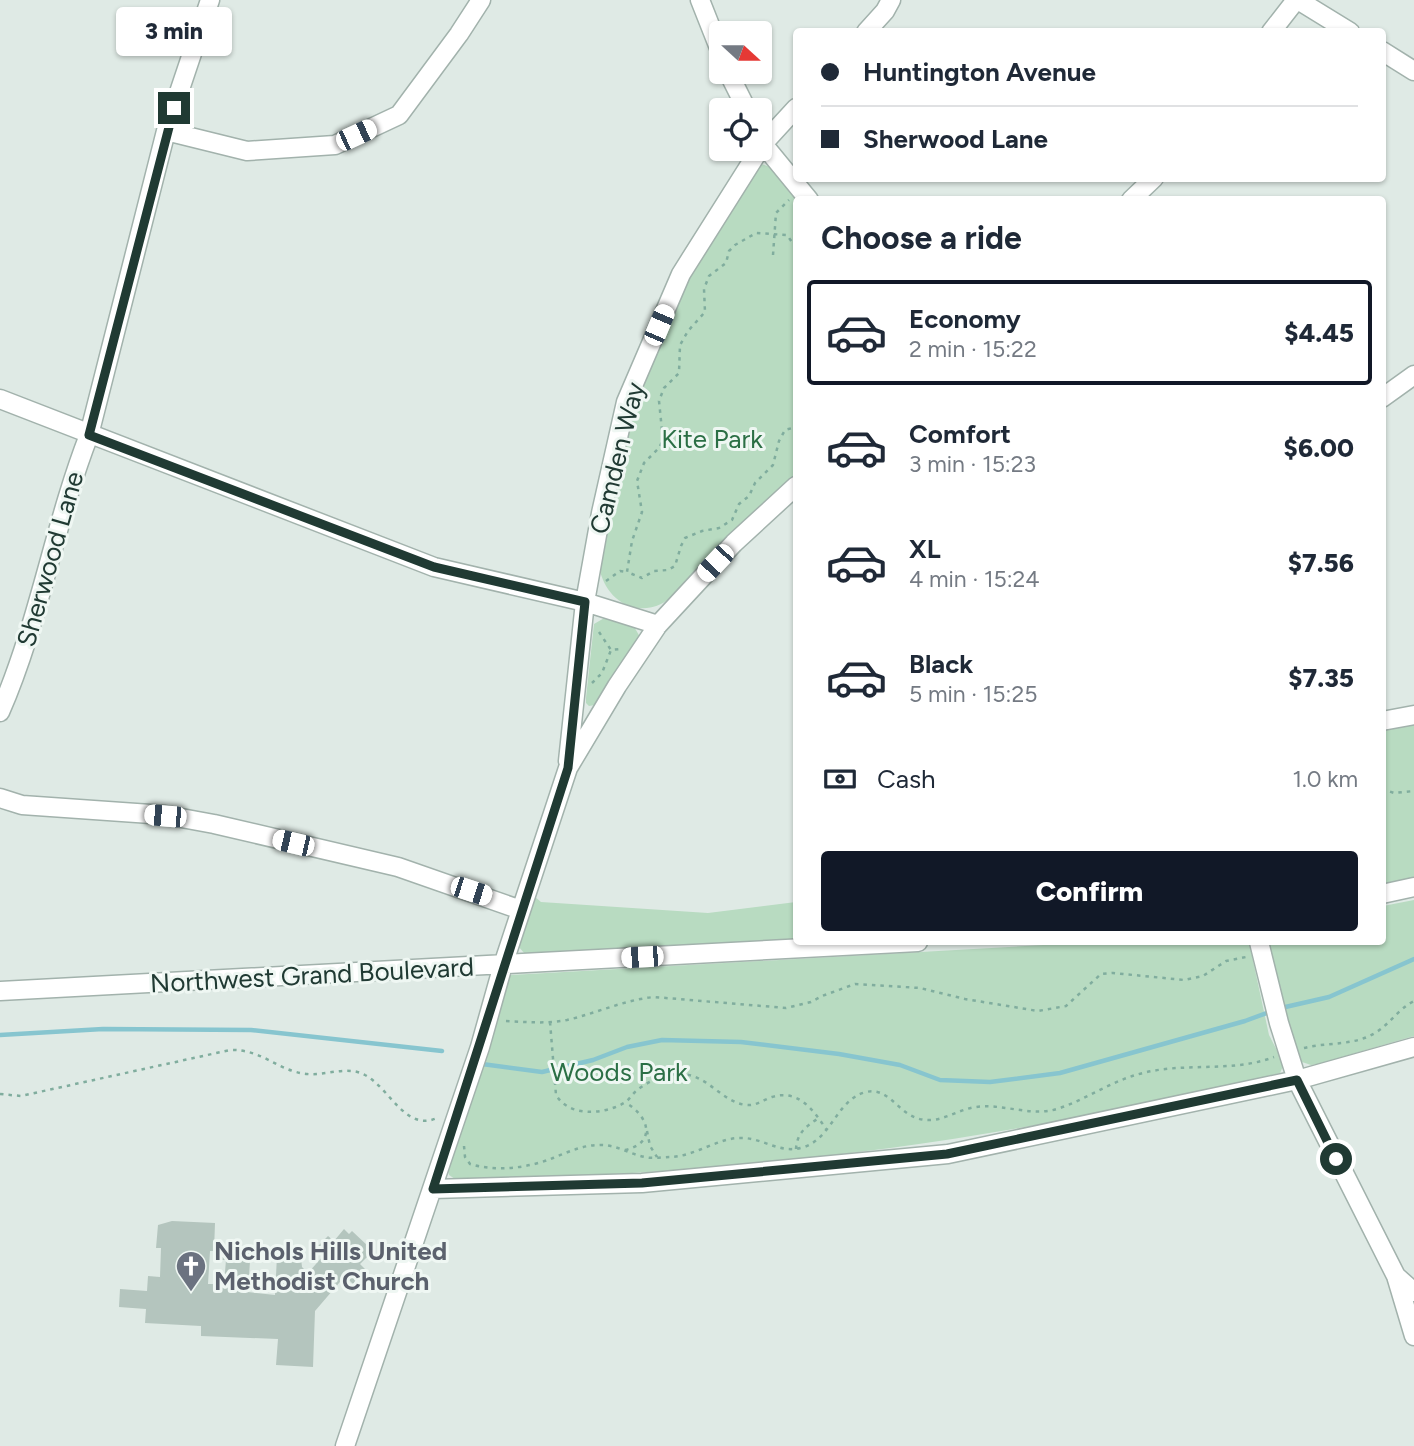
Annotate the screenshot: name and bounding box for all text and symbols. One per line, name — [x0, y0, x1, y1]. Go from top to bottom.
callout: 3 min — [116, 7, 232, 56]
text: 3 min — [145, 17, 203, 45]
north arrow — [709, 21, 772, 84]
map controls — [709, 21, 772, 161]
text: Huntington Avenue — [863, 56, 1096, 88]
route end — [158, 92, 190, 124]
button: locate — [709, 98, 772, 161]
car — [333, 117, 380, 153]
text: Sherwood Lane — [863, 123, 1048, 155]
text: Choose a ride — [821, 219, 1022, 257]
icon: car — [825, 301, 888, 364]
car — [642, 302, 677, 348]
text: Economy — [909, 303, 1021, 335]
text: $4.45 — [1284, 317, 1354, 349]
text: 2 min · 15:22 — [909, 335, 1037, 363]
street label: Camden Way — [583, 379, 651, 537]
icon: car — [825, 416, 888, 479]
text: Comfort — [909, 418, 1011, 450]
park label: Kite Park — [661, 423, 763, 455]
text: $6.00 — [1284, 432, 1354, 464]
text: 3 min · 15:23 — [909, 450, 1036, 478]
street label: Sherwood Lane — [10, 468, 90, 650]
icon: car — [825, 531, 888, 594]
text: XL — [909, 533, 941, 565]
car — [693, 540, 738, 586]
text: $7.56 — [1288, 547, 1354, 579]
text: 4 min · 15:24 — [909, 565, 1040, 593]
icon: car — [825, 646, 888, 709]
text: Black — [909, 648, 973, 680]
text: $7.35 — [1288, 662, 1354, 694]
text: 5 min · 15:25 — [909, 680, 1037, 708]
icon: cash — [821, 760, 859, 798]
text: Cash — [877, 763, 936, 795]
text: 1.0 km — [1293, 765, 1358, 793]
car — [144, 804, 187, 828]
car — [271, 828, 316, 858]
button: Confirm — [821, 851, 1358, 931]
car — [448, 875, 495, 907]
car — [621, 945, 664, 969]
street label: Northwest Grand Boulevard — [149, 951, 475, 999]
park label: Woods Park — [550, 1056, 688, 1088]
route start — [1320, 1143, 1352, 1175]
place label: Nichols Hills United Methodist Church — [214, 1235, 447, 1297]
church icon: Nichols Hills United Methodist Church — [174, 1249, 208, 1293]

